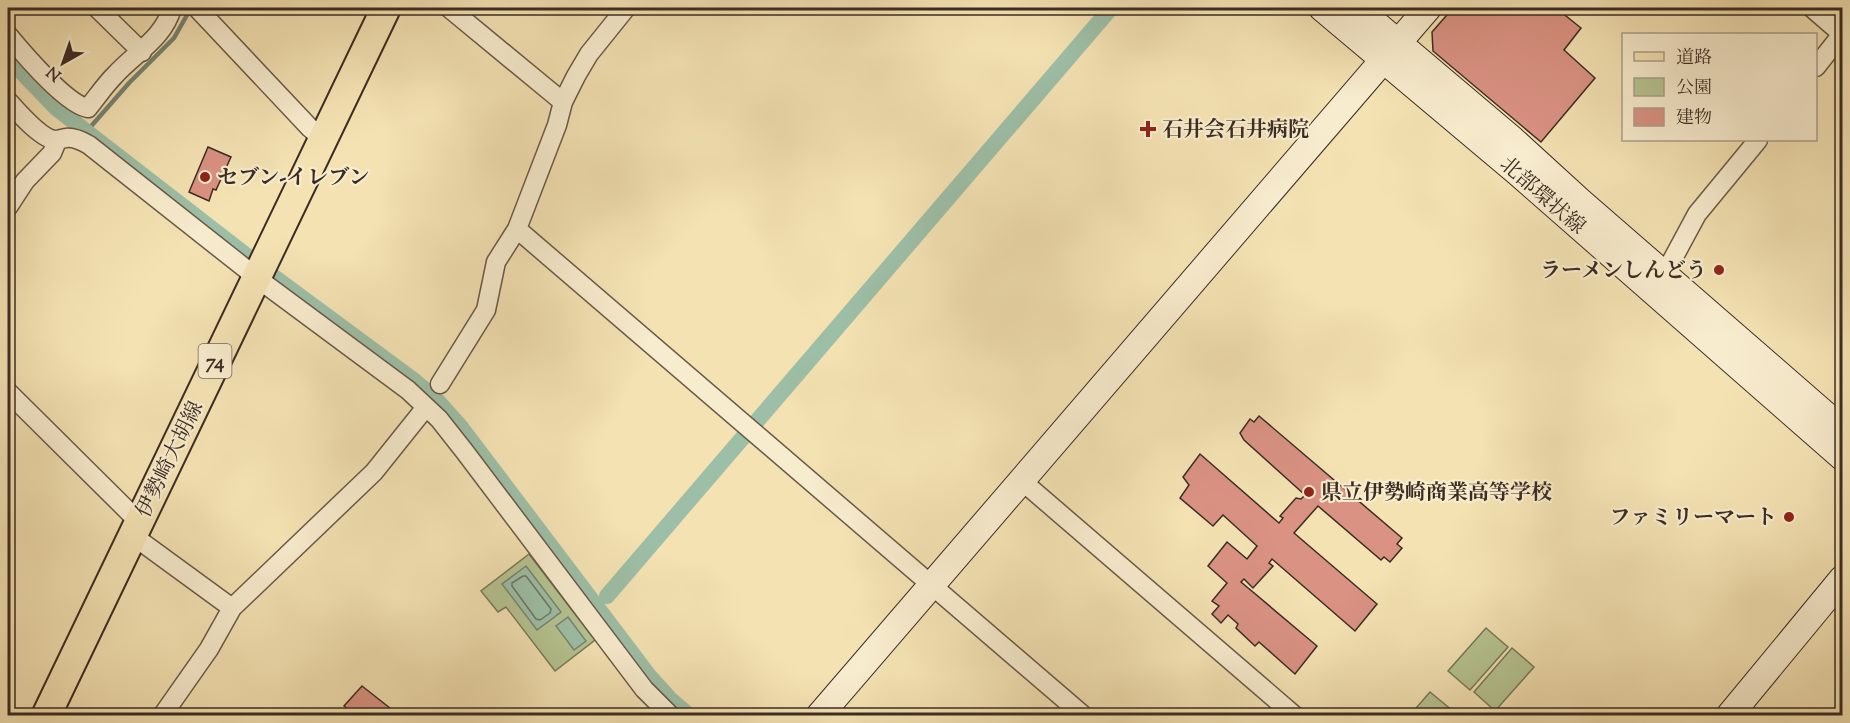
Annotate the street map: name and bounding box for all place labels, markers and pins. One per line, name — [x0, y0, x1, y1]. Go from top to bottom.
place label: 石井会石井病院 — [1162, 116, 1309, 146]
marker: 石井会石井病院 — [1139, 120, 1157, 138]
place label: セブン-イレブン — [217, 164, 369, 194]
marker: セブン-イレブン — [198, 170, 212, 184]
place label: ラーメンしんどう — [1540, 257, 1707, 287]
marker: ラーメンしんどう — [1712, 263, 1726, 277]
place label: 県立伊勢崎商業高等学校 — [1321, 479, 1552, 509]
marker: 県立伊勢崎商業高等学校 — [1302, 485, 1316, 499]
place label: ファミリーマート — [1609, 504, 1777, 534]
marker: ファミリーマート — [1782, 510, 1796, 524]

